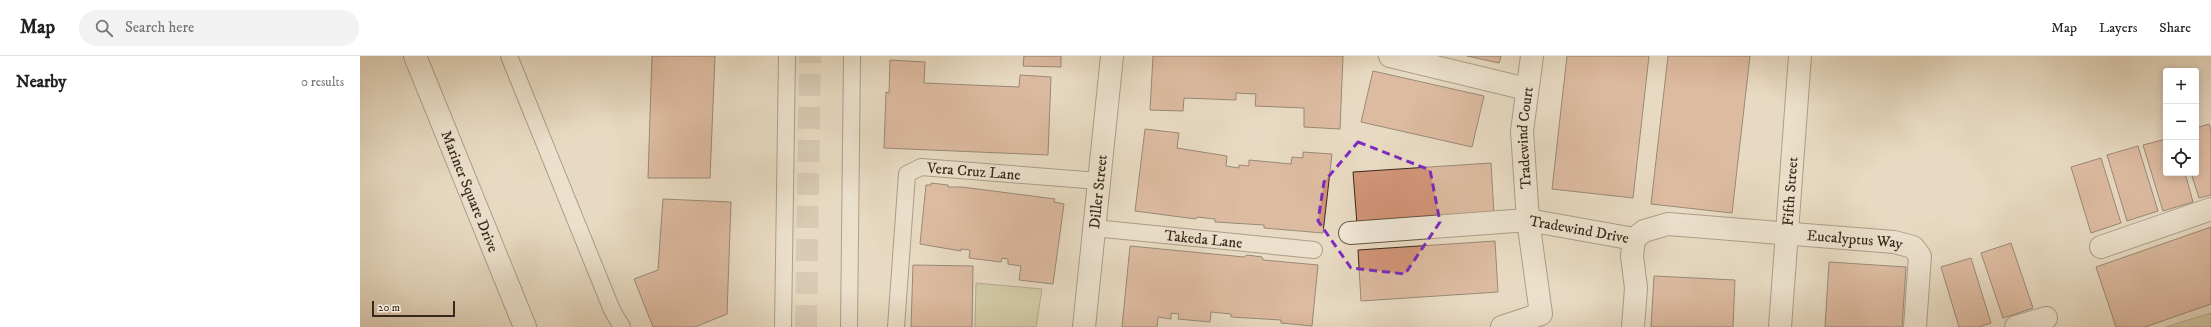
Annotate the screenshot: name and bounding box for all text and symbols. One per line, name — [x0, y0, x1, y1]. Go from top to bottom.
search box — [79, 10, 359, 46]
text: Map — [20, 16, 55, 39]
icon: search — [93, 17, 115, 39]
text: Search here — [125, 18, 194, 37]
text: Map — [2051, 19, 2077, 37]
text: Layers — [2099, 19, 2137, 37]
text: Share — [2159, 19, 2191, 37]
map controls — [2163, 68, 2199, 176]
button: + — [2163, 68, 2199, 104]
text: Nearby — [16, 71, 66, 93]
text: 0 results — [301, 74, 344, 90]
street label: Tradewind Court — [1513, 85, 1538, 189]
button: − — [2163, 104, 2199, 140]
street label: Mariner Square Drive — [436, 128, 503, 255]
button: locate — [2163, 140, 2199, 176]
street label: Diller Street — [1085, 154, 1112, 230]
street label: Fifth Street — [1778, 156, 1803, 227]
street label: Vera Cruz Lane — [925, 158, 1021, 185]
street label: Tradewind Drive — [1528, 211, 1630, 248]
street label: Takeda Lane — [1164, 226, 1243, 253]
street label: Eucalyptus Way — [1806, 226, 1906, 254]
scale bar — [372, 299, 455, 318]
text: 20 m — [378, 301, 400, 315]

